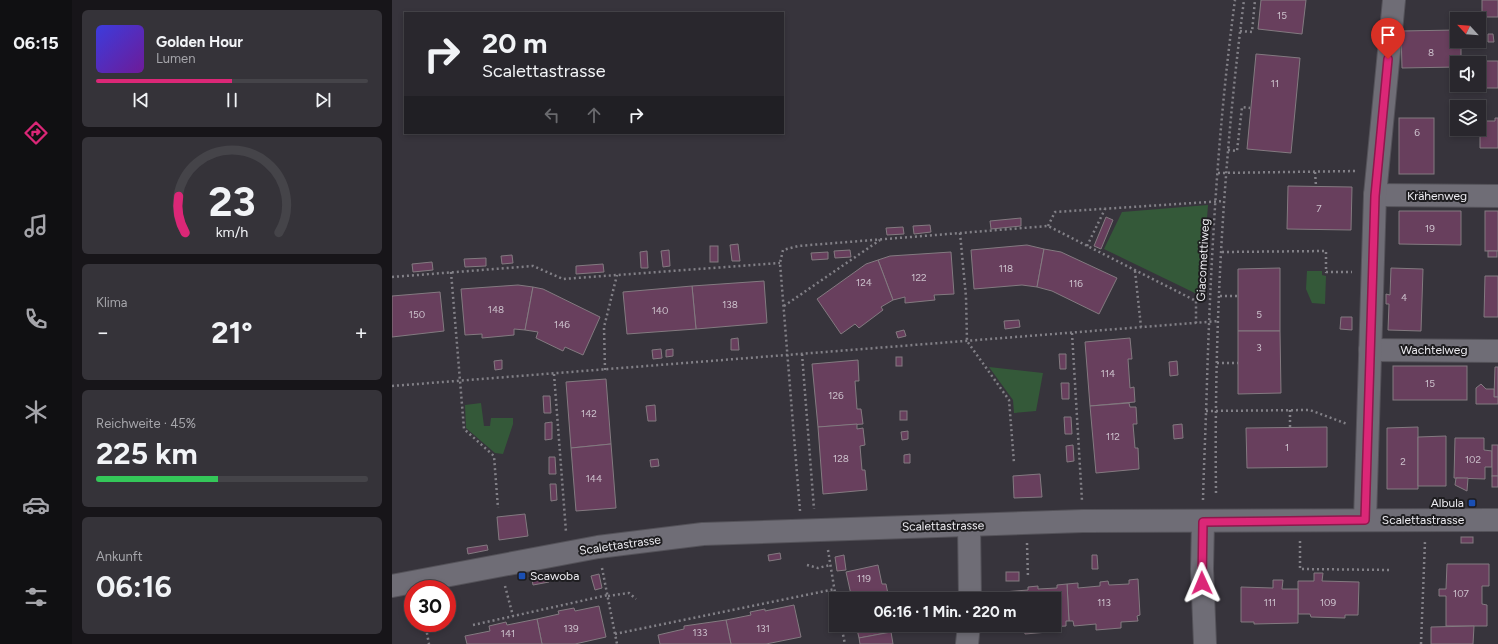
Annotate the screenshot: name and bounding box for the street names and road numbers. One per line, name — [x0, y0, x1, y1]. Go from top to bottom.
street label: Krähenweg — [1407, 189, 1467, 203]
street label: Giacomettiweg — [1194, 218, 1212, 302]
street label: Wachtelweg — [1401, 343, 1467, 357]
street label: Scalettastrasse — [1382, 513, 1465, 527]
street label: Scalettastrasse — [902, 518, 985, 534]
street label: Scalettastrasse — [578, 532, 662, 558]

